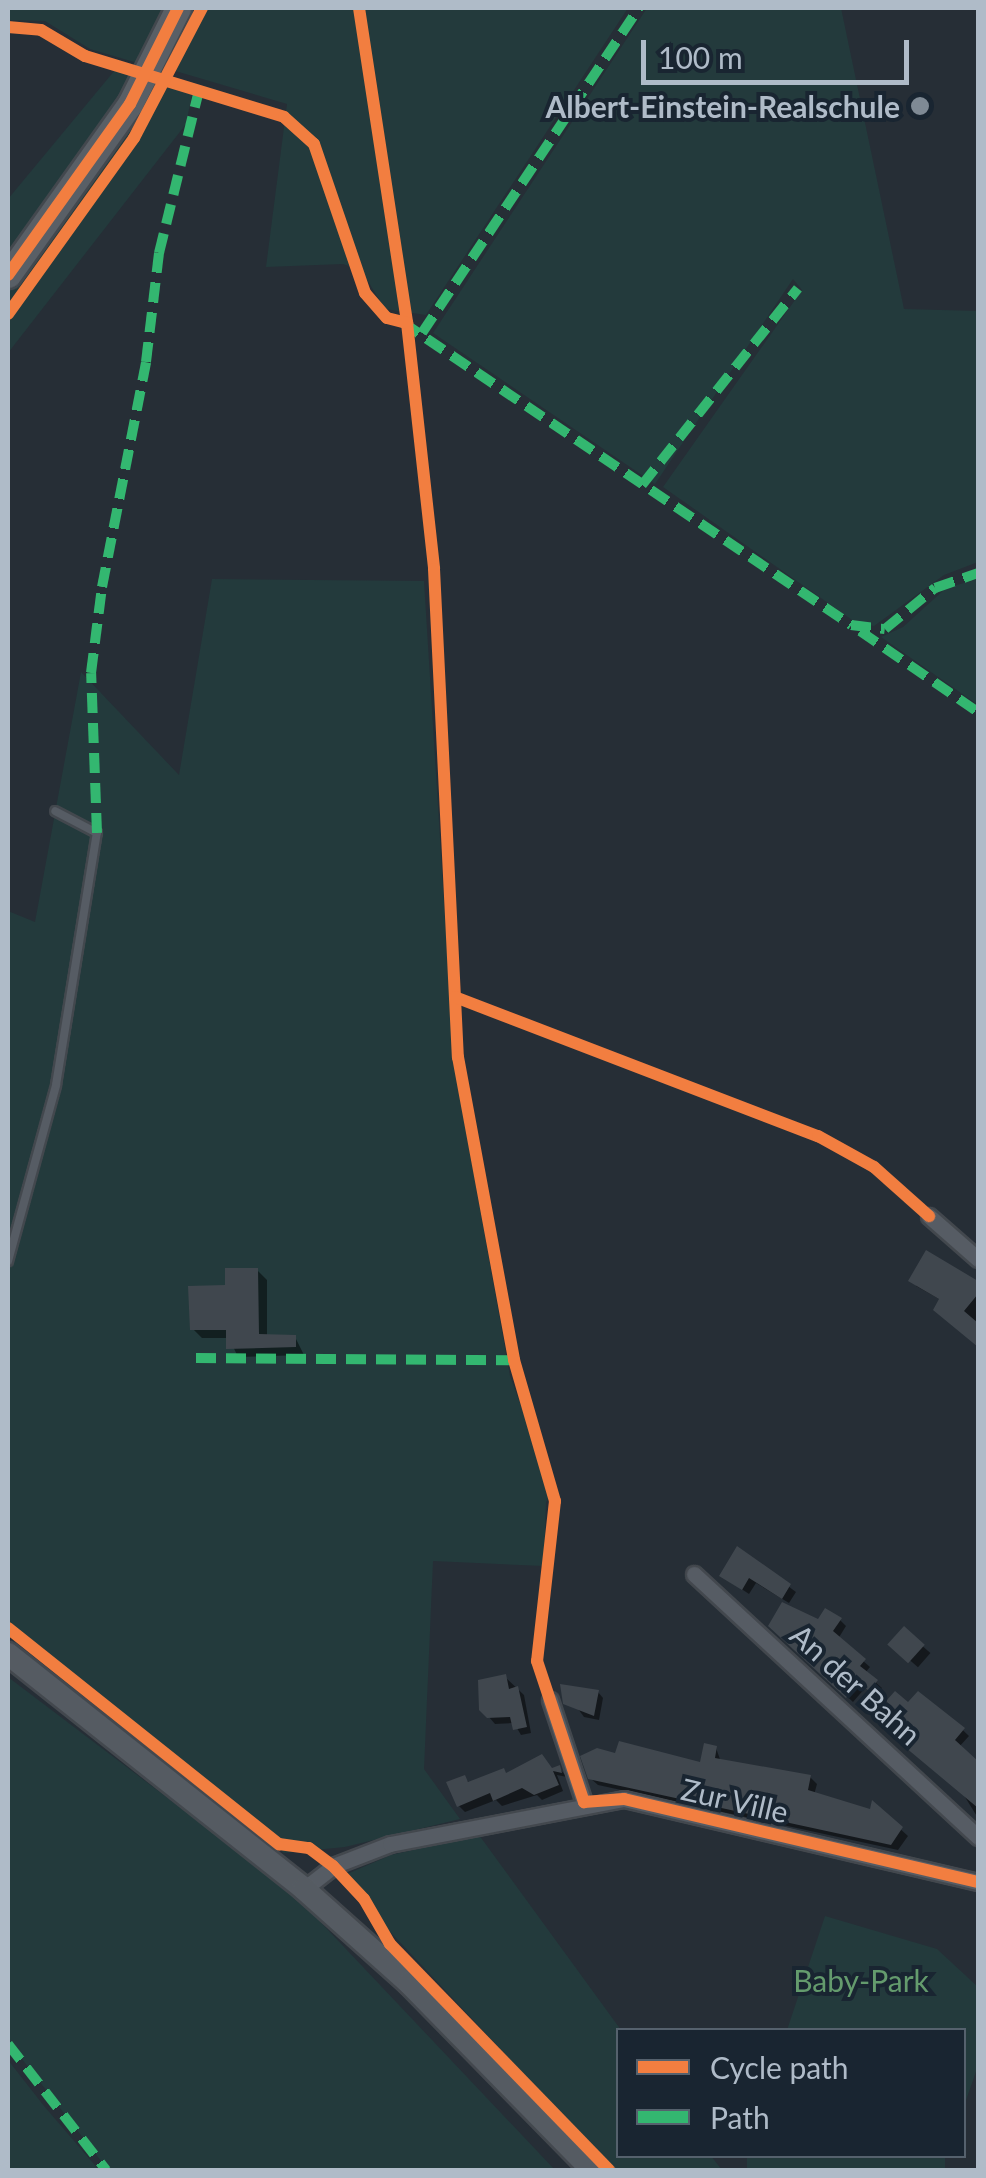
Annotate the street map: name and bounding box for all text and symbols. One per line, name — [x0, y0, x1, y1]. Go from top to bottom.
scale bar — [646, 20, 914, 82]
text: 100 m — [658, 39, 743, 75]
place label: Albert-Einstein-Realschule — [545, 88, 900, 124]
marker: Albert-Einstein-Realschule — [909, 95, 931, 117]
street label: An der Bahn — [783, 1616, 929, 1752]
street label: Zur Ville — [677, 1770, 793, 1830]
park label: Baby-Park — [793, 1962, 929, 1998]
legend — [616, 2028, 966, 2158]
text: Cycle path — [710, 2049, 849, 2085]
text: Path — [710, 2099, 770, 2135]

